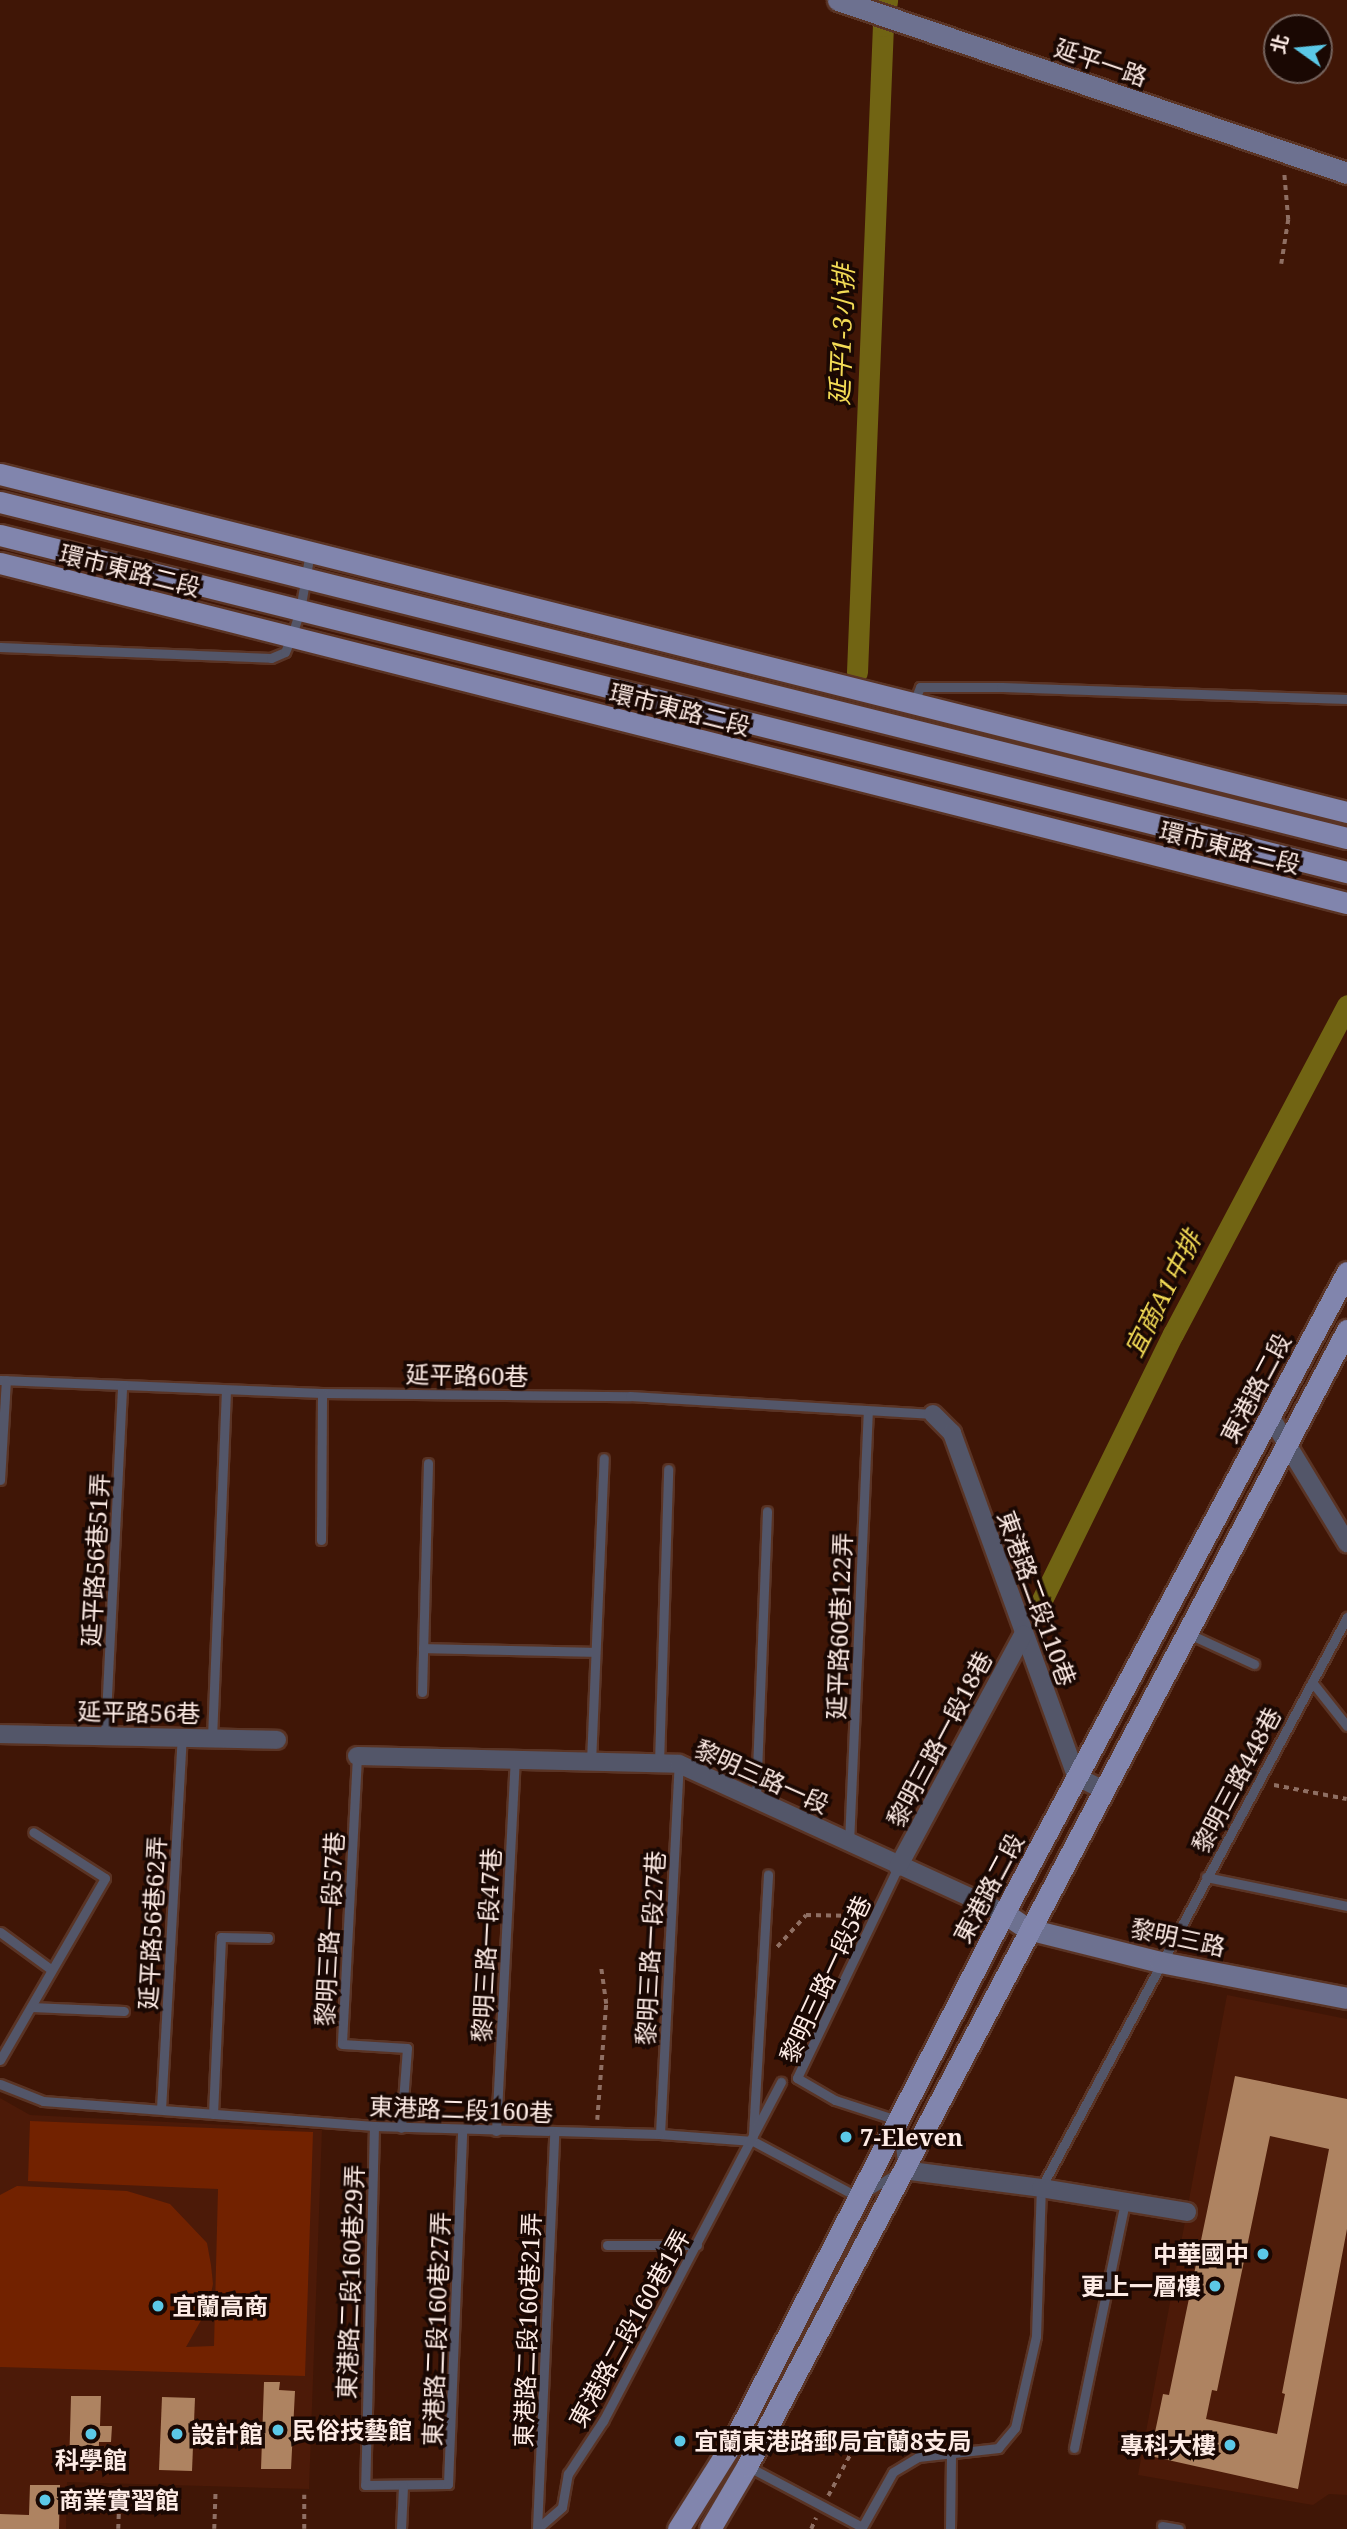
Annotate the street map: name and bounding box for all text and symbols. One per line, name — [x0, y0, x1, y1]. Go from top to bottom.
north arrow — [1263, 14, 1333, 84]
text: 北 — [1265, 32, 1295, 57]
street label: 延平一路 — [1051, 33, 1151, 91]
water label: 延平1-3小排 — [824, 264, 860, 406]
street label: 環市東路二段 — [57, 539, 203, 601]
street label: 環市東路二段 — [607, 678, 753, 740]
street label: 環市東路二段 — [1157, 816, 1303, 878]
water label: 宜商A1中排 — [1118, 1226, 1208, 1362]
street label: 東港路二段 — [1214, 1328, 1296, 1448]
street label: 延平路60巷 — [405, 1360, 529, 1390]
street label: 延平路56巷51弄 — [76, 1473, 114, 1647]
street label: 東港路二段110巷 — [992, 1507, 1082, 1689]
street label: 延平路60巷122弄 — [821, 1532, 857, 1720]
street label: 黎明三路一段18巷 — [881, 1646, 997, 1832]
street label: 延平路56巷 — [77, 1697, 201, 1727]
street label: 黎明三路448巷 — [1186, 1702, 1286, 1858]
street label: 黎明三路一段 — [690, 1734, 834, 1818]
street label: 東港路二段 — [947, 1828, 1029, 1948]
street label: 黎明三路一段57巷 — [310, 1831, 348, 2027]
street label: 延平路56巷62弄 — [133, 1836, 171, 2010]
street label: 黎明三路一段47巷 — [467, 1847, 505, 2043]
street label: 黎明三路一段27巷 — [631, 1850, 669, 2046]
street label: 黎明三路一段5巷 — [774, 1891, 876, 2067]
street label: 黎明三路 — [1128, 1913, 1228, 1961]
street label: 東港路二段160巷 — [368, 2091, 554, 2127]
place label: 7-Eleven — [860, 2123, 963, 2151]
marker: 7-Eleven — [838, 2129, 854, 2145]
street label: 東港路二段160巷29弄 — [332, 2164, 368, 2400]
street label: 東港路二段160巷27弄 — [418, 2211, 454, 2447]
street label: 東港路二段160巷21弄 — [509, 2212, 545, 2448]
street label: 東港路二段160巷1弄 — [563, 2224, 695, 2432]
place label: 中華國中 — [1153, 2240, 1249, 2268]
marker: 中華國中 — [1255, 2246, 1271, 2262]
place label: 更上一層樓 — [1081, 2272, 1201, 2300]
marker: 更上一層樓 — [1207, 2278, 1223, 2294]
place label: 宜蘭高商 — [172, 2292, 268, 2320]
marker: 宜蘭高商 — [150, 2298, 166, 2314]
place label: 民俗技藝館 — [292, 2416, 412, 2444]
place label: 設計館 — [191, 2420, 263, 2448]
marker: 民俗技藝館 — [270, 2422, 286, 2438]
marker: 科學館 — [83, 2426, 99, 2442]
marker: 設計館 — [169, 2426, 185, 2442]
place label: 宜蘭東港路郵局宜蘭8支局 — [694, 2427, 972, 2455]
place label: 專科大樓 — [1120, 2431, 1216, 2459]
marker: 宜蘭東港路郵局宜蘭8支局 — [672, 2433, 688, 2449]
marker: 專科大樓 — [1222, 2437, 1238, 2453]
place label: 科學館 — [55, 2446, 127, 2474]
place label: 商業實習館 — [59, 2486, 179, 2514]
marker: 商業實習館 — [37, 2492, 53, 2508]

